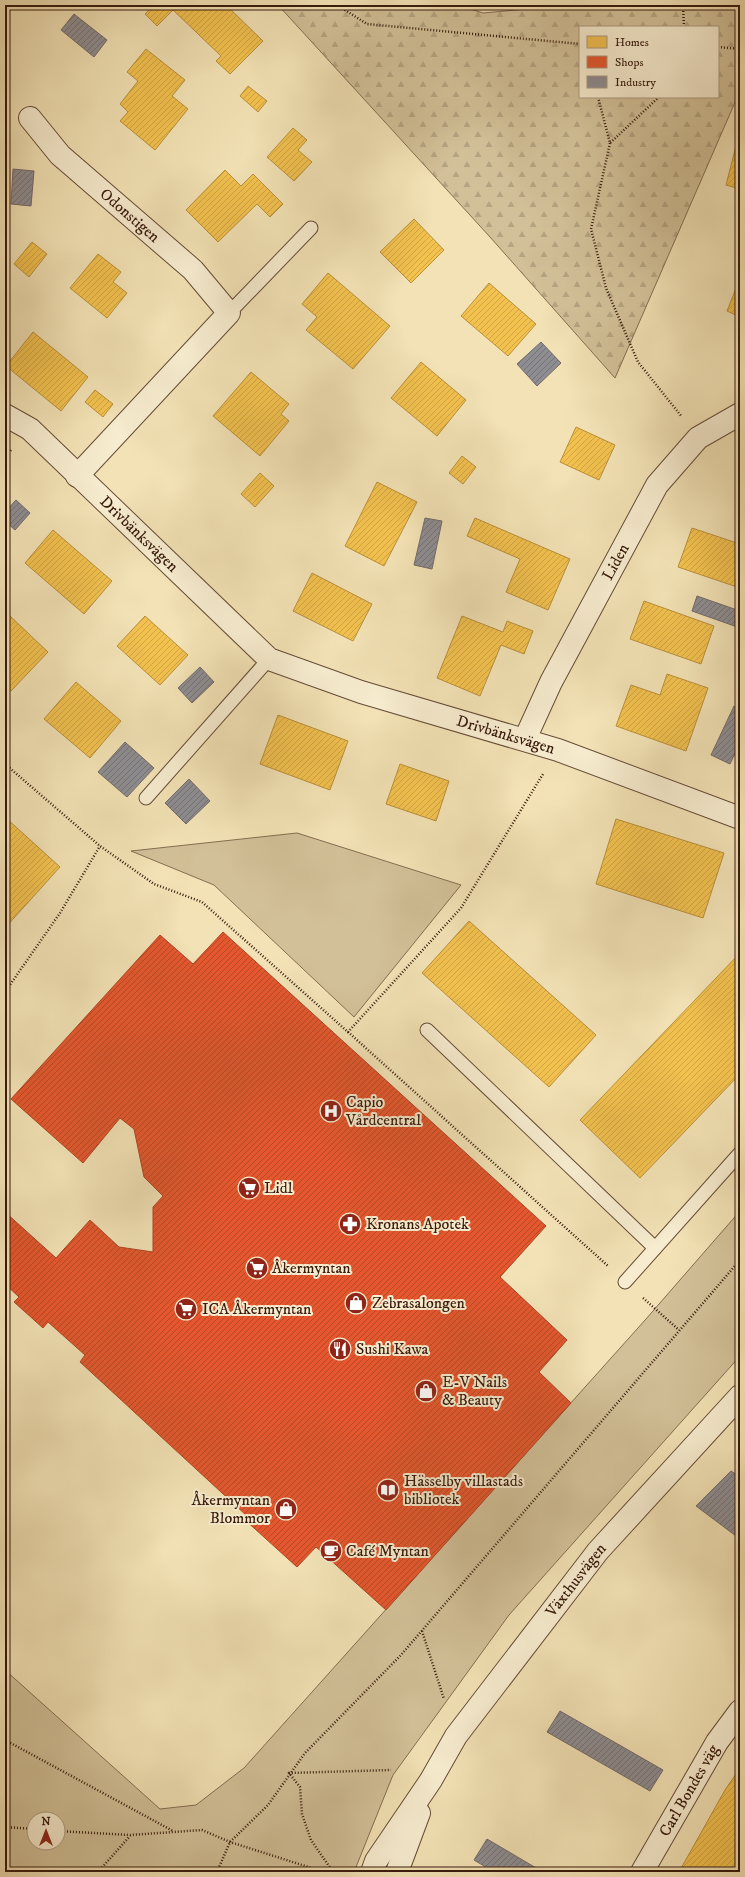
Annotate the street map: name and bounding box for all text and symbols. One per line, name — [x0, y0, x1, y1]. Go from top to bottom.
legend — [579, 26, 719, 98]
text: Homes — [615, 35, 649, 50]
text: Shops — [615, 55, 643, 70]
text: Industry — [615, 75, 656, 90]
street label: Odonstigen — [96, 184, 164, 247]
street label: Drivbänksvägen — [96, 492, 183, 577]
street label: Liden — [598, 540, 634, 584]
street label: Drivbänksvägen — [454, 711, 558, 759]
place label: Capio Vårdcentral — [345, 1092, 421, 1130]
hospital icon: Capio Vårdcentral — [318, 1098, 344, 1124]
supermarket icon: Lidl — [236, 1175, 262, 1201]
place label: Lidl — [264, 1178, 293, 1198]
pharmacy icon: Kronans Apotek — [337, 1211, 363, 1237]
place label: Kronans Apotek — [366, 1214, 469, 1234]
supermarket icon: Åkermyntan — [244, 1255, 270, 1281]
place label: Åkermyntan — [272, 1258, 351, 1278]
shop icon: Zebrasalongen — [343, 1290, 369, 1316]
place label: Zebrasalongen — [372, 1293, 466, 1313]
supermarket icon: ICA Åkermyntan — [173, 1296, 199, 1322]
place label: ICA Åkermyntan — [202, 1299, 312, 1319]
restaurant icon: Sushi Kawa — [327, 1336, 353, 1362]
place label: Sushi Kawa — [356, 1339, 429, 1359]
place label: E-V Nails & Beauty — [442, 1372, 507, 1410]
shop icon: E-V Nails & Beauty — [413, 1378, 439, 1404]
place label: Hässelby villastads bibliotek — [404, 1471, 523, 1509]
library icon: Hässelby villastads bibliotek — [375, 1477, 401, 1503]
place label: Åkermyntan Blommor — [191, 1490, 271, 1528]
shop icon: Åkermyntan Blommor — [273, 1496, 299, 1522]
cafe icon: Café Myntan — [318, 1538, 344, 1564]
street label: Växthusvägen — [541, 1538, 611, 1622]
place label: Café Myntan — [346, 1541, 430, 1561]
street label: Carl Bondes väg — [655, 1741, 723, 1840]
north arrow — [26, 1811, 66, 1851]
text: N — [41, 1815, 51, 1829]

